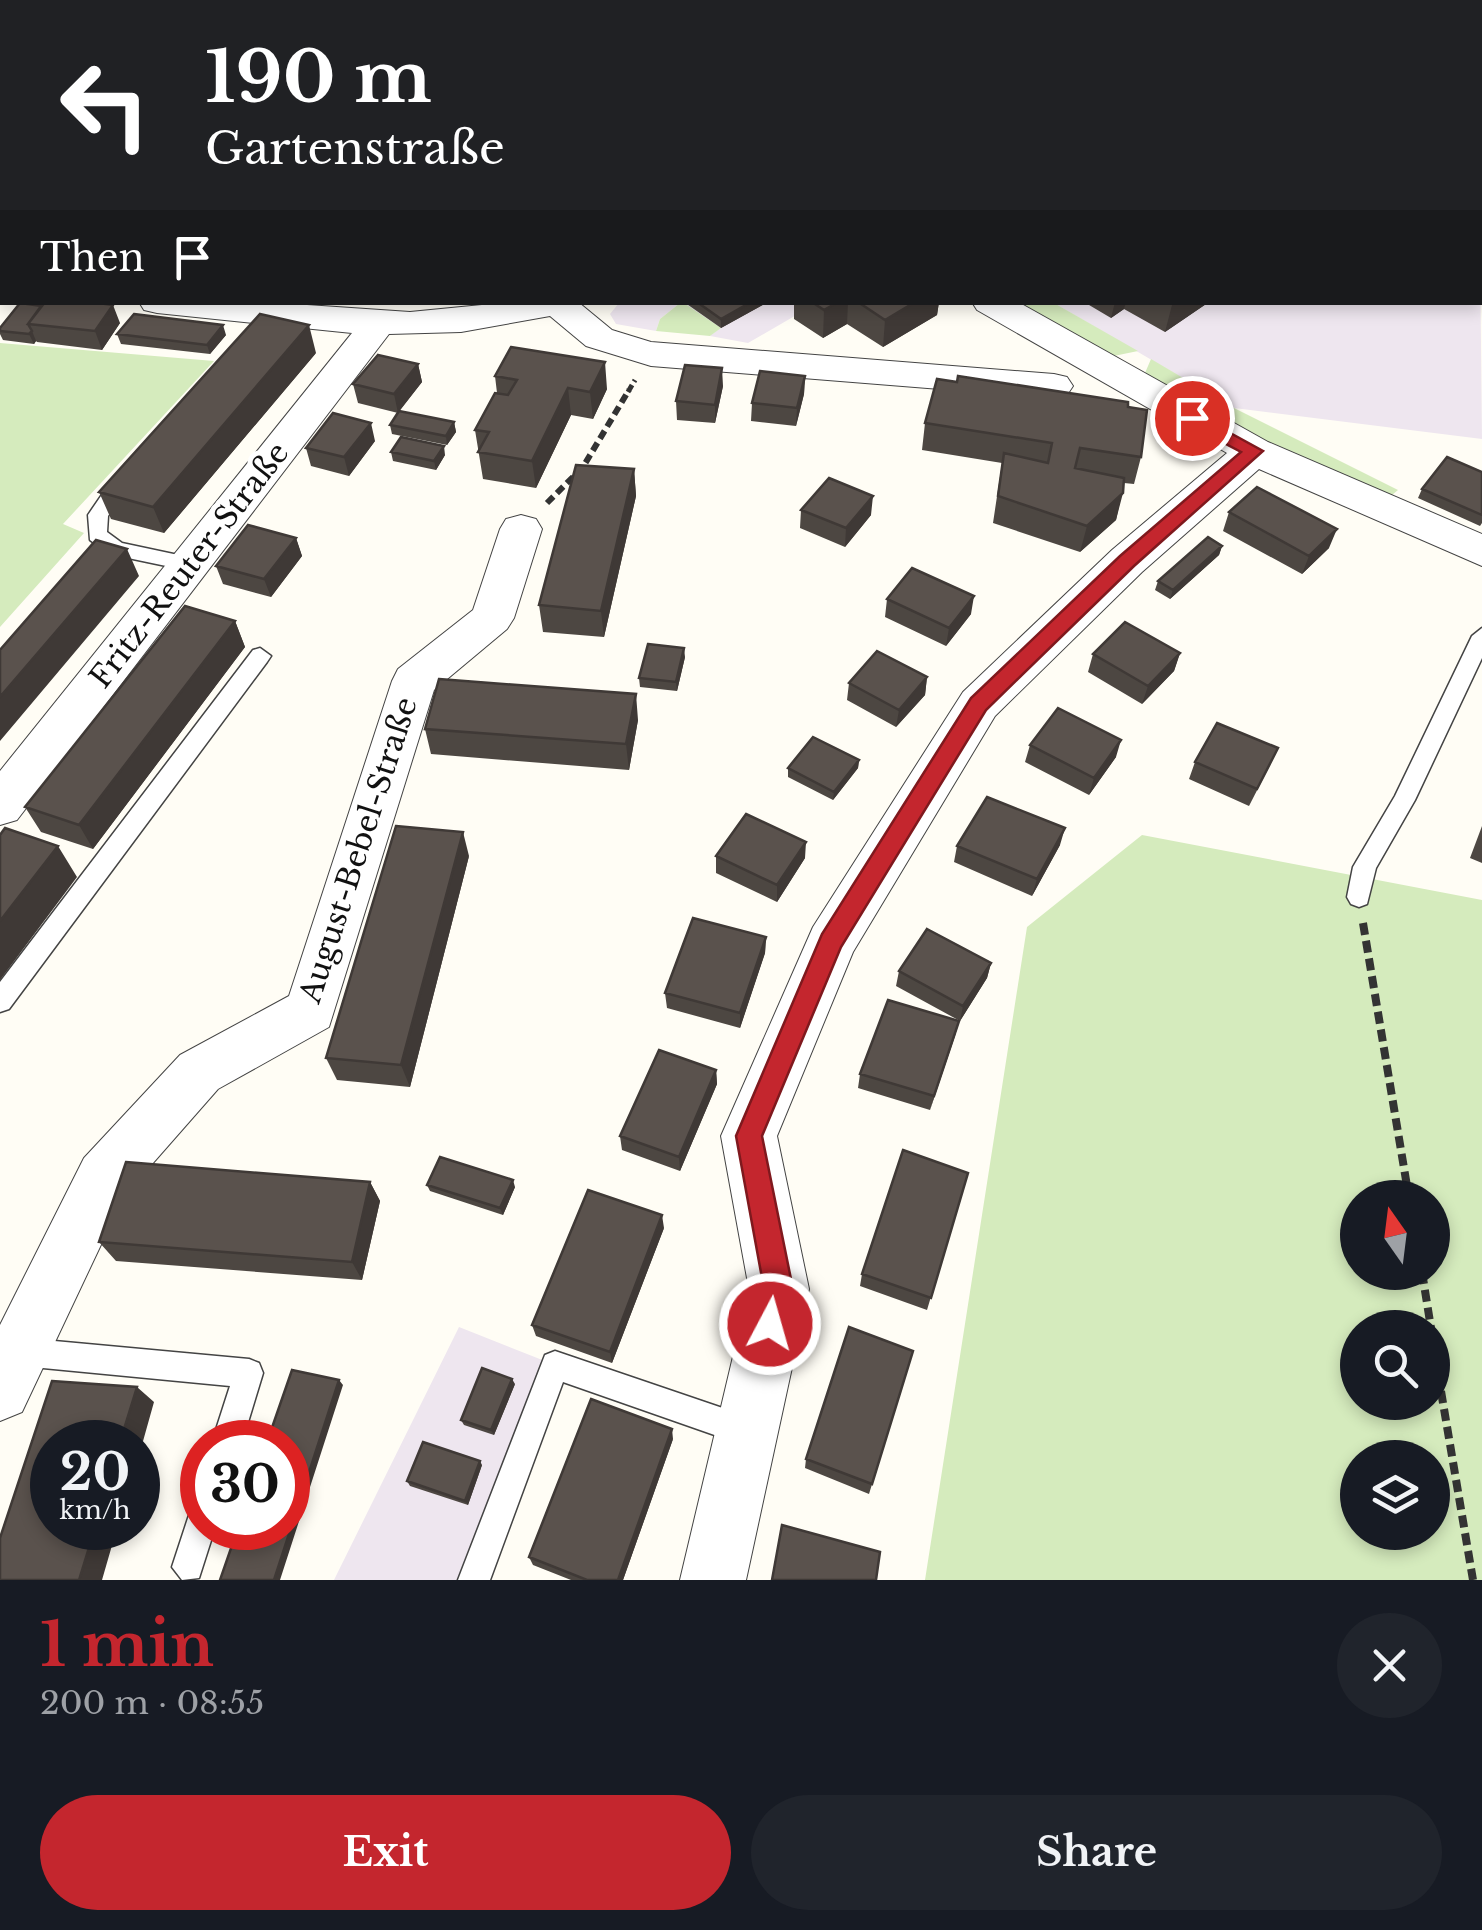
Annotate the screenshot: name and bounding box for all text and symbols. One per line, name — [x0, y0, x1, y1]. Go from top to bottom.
text: 190 m — [205, 34, 432, 121]
icon: left — [40, 40, 170, 170]
text: Gartenstraße — [205, 120, 505, 176]
icon: arrive — [165, 230, 220, 285]
text: Then — [40, 234, 145, 281]
pin — [1150, 376, 1235, 461]
icon: arrive — [1165, 391, 1220, 446]
street label: Fritz-Reuter-Straße — [82, 435, 296, 695]
street label: August-Bebel-Straße — [291, 692, 425, 1008]
north arrow — [1340, 1180, 1450, 1290]
map controls — [1340, 1180, 1450, 1550]
position arrow — [718, 1272, 822, 1376]
button: search — [1340, 1310, 1450, 1420]
speed limit sign: 30 — [180, 1420, 310, 1550]
button: layers — [1340, 1440, 1450, 1550]
text: 20 — [60, 1441, 130, 1504]
text: km/h — [60, 1495, 130, 1526]
text: 1 min — [40, 1608, 214, 1682]
button: close — [1337, 1613, 1442, 1718]
text: 200 m · 08:55 — [40, 1683, 264, 1723]
button: Exit — [40, 1795, 731, 1910]
button: Share — [751, 1795, 1442, 1910]

